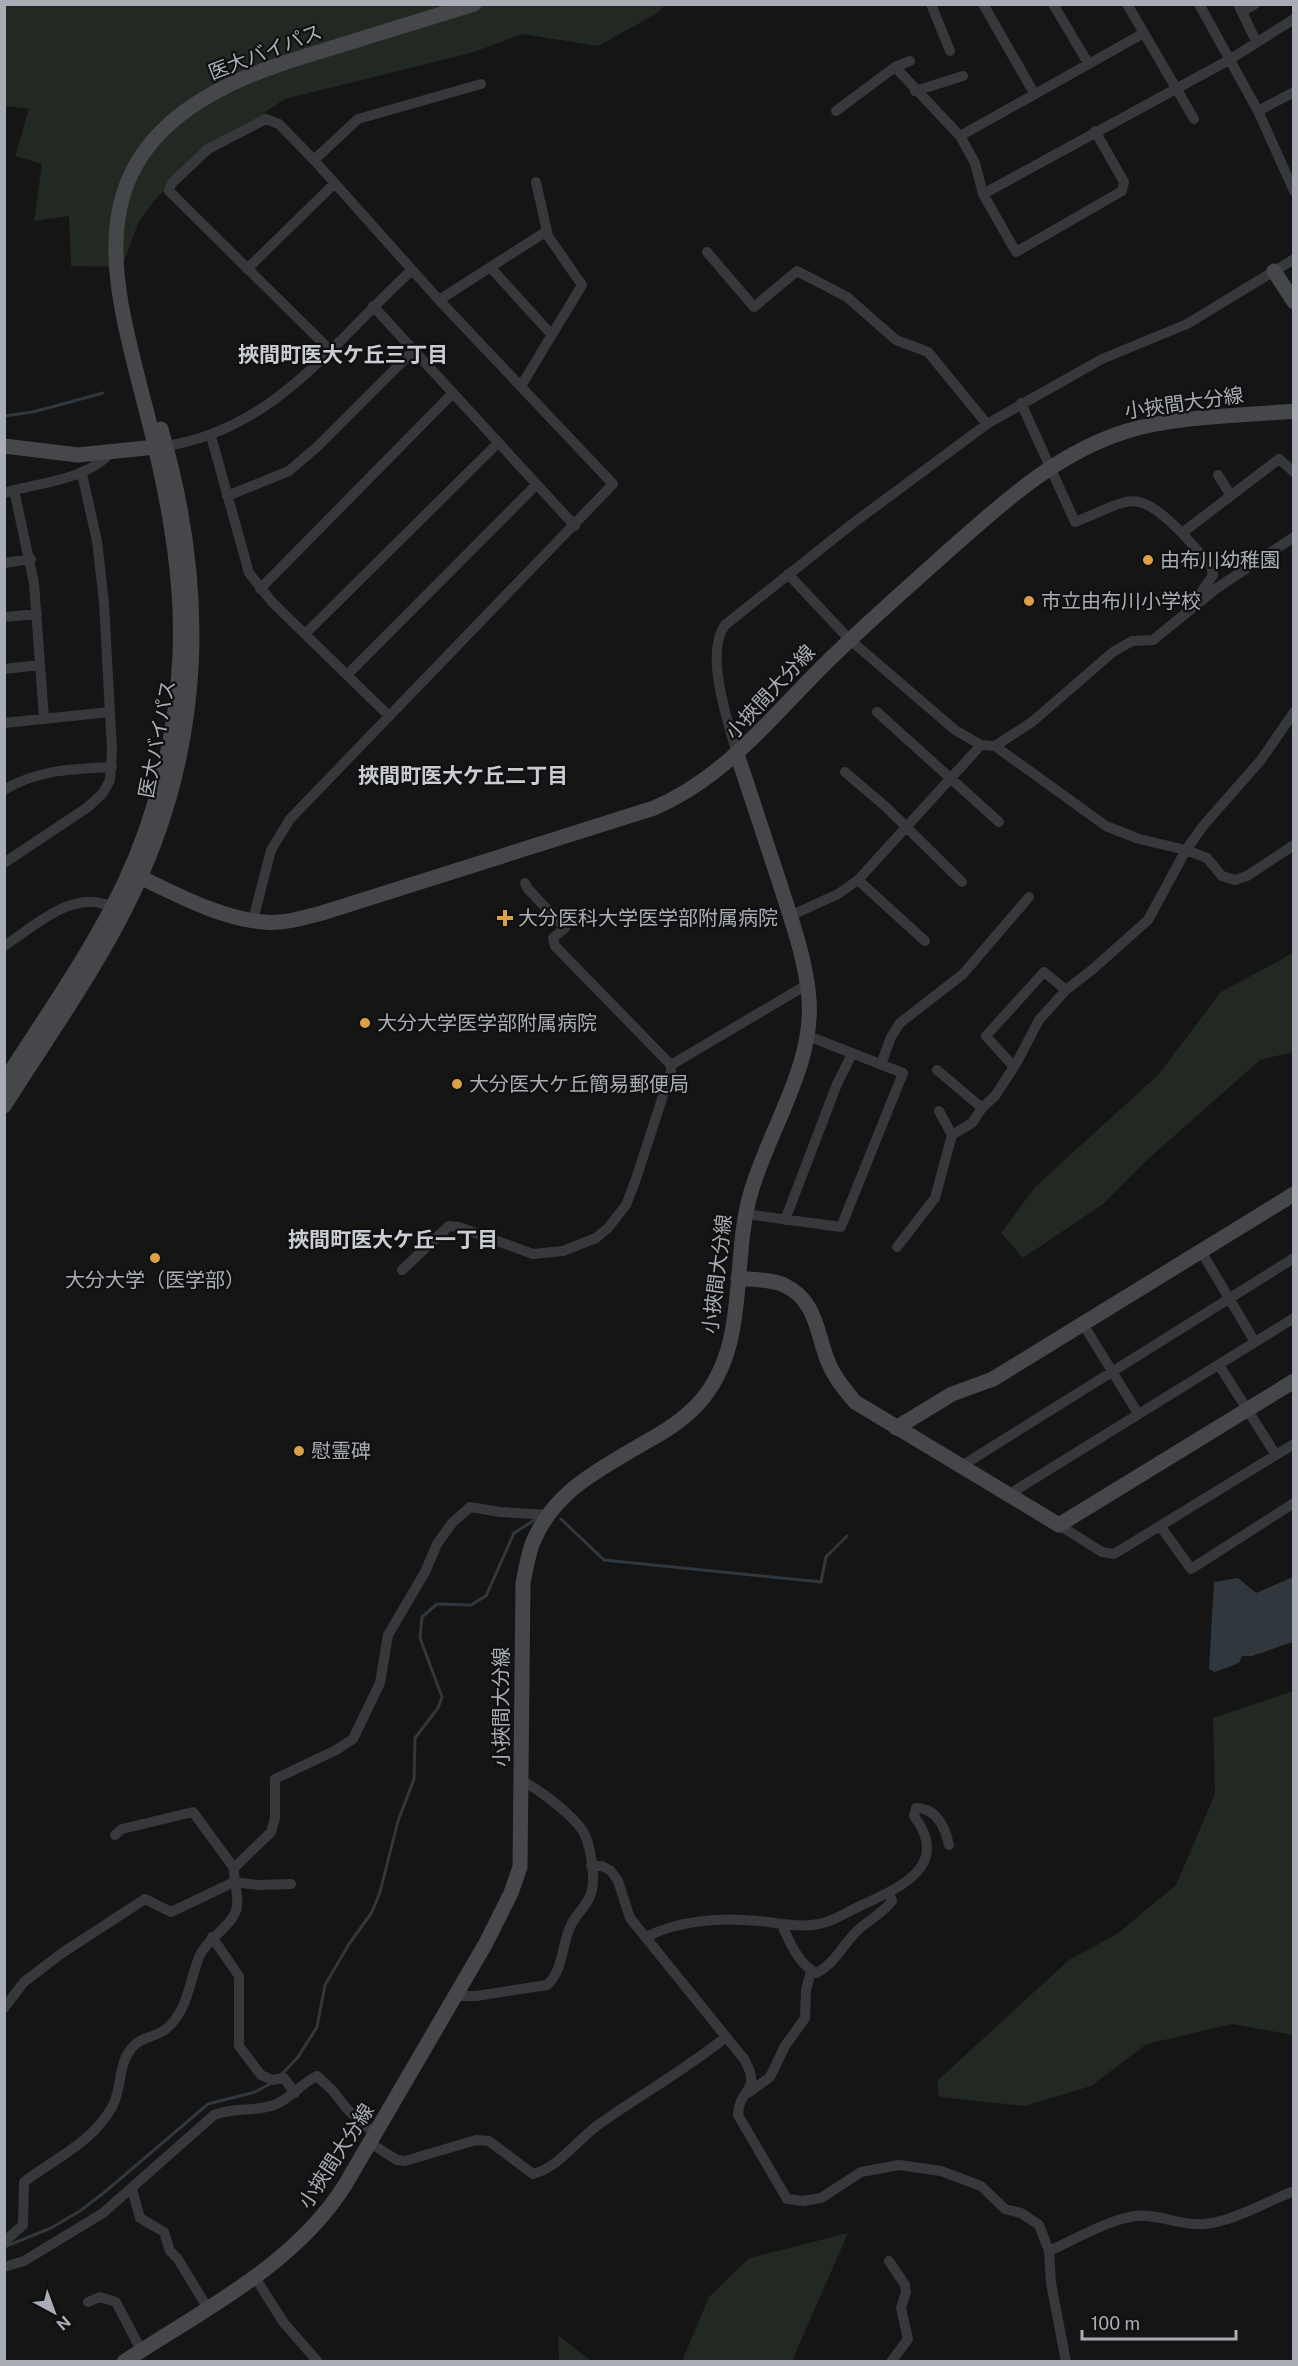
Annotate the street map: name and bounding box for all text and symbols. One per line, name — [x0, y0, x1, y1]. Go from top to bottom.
street label: 医大バイパス — [205, 19, 325, 85]
district label: 挾間町医大ケ丘三丁目 — [238, 342, 448, 367]
street label: 小挾間大分線 — [1123, 383, 1245, 423]
place label: 由布川幼稚園 — [1160, 548, 1280, 572]
marker: 由布川幼稚園 — [1141, 553, 1155, 567]
place label: 市立由布川小学校 — [1041, 589, 1201, 613]
marker: 市立由布川小学校 — [1022, 594, 1036, 608]
street label: 小挾間大分線 — [720, 640, 820, 744]
street label: 医大バイパス — [134, 678, 180, 800]
district label: 挾間町医大ケ丘二丁目 — [358, 763, 568, 788]
place label: 大分医科大学医学部附属病院 — [518, 906, 778, 930]
marker: 大分医科大学医学部附属病院 — [496, 909, 514, 927]
place label: 大分大学医学部附属病院 — [377, 1011, 597, 1035]
marker: 大分大学医学部附属病院 — [358, 1016, 372, 1030]
place label: 大分医大ケ丘簡易郵便局 — [469, 1072, 689, 1096]
marker: 大分医大ケ丘簡易郵便局 — [450, 1077, 464, 1091]
street label: 小挾間大分線 — [698, 1213, 736, 1335]
district label: 挾間町医大ケ丘一丁目 — [288, 1227, 498, 1252]
marker: 大分大学（医学部） — [148, 1251, 162, 1265]
place label: 大分大学（医学部） — [65, 1268, 245, 1292]
place label: 慰霊碑 — [311, 1439, 371, 1463]
marker: 慰霊碑 — [292, 1444, 306, 1458]
street label: 小挾間大分線 — [489, 1647, 513, 1767]
street label: 小挾間大分線 — [293, 2099, 379, 2213]
north arrow — [24, 2282, 84, 2342]
scale bar — [1082, 2303, 1236, 2341]
text: N — [53, 2312, 74, 2334]
text: 100 m — [1091, 2313, 1140, 2334]

